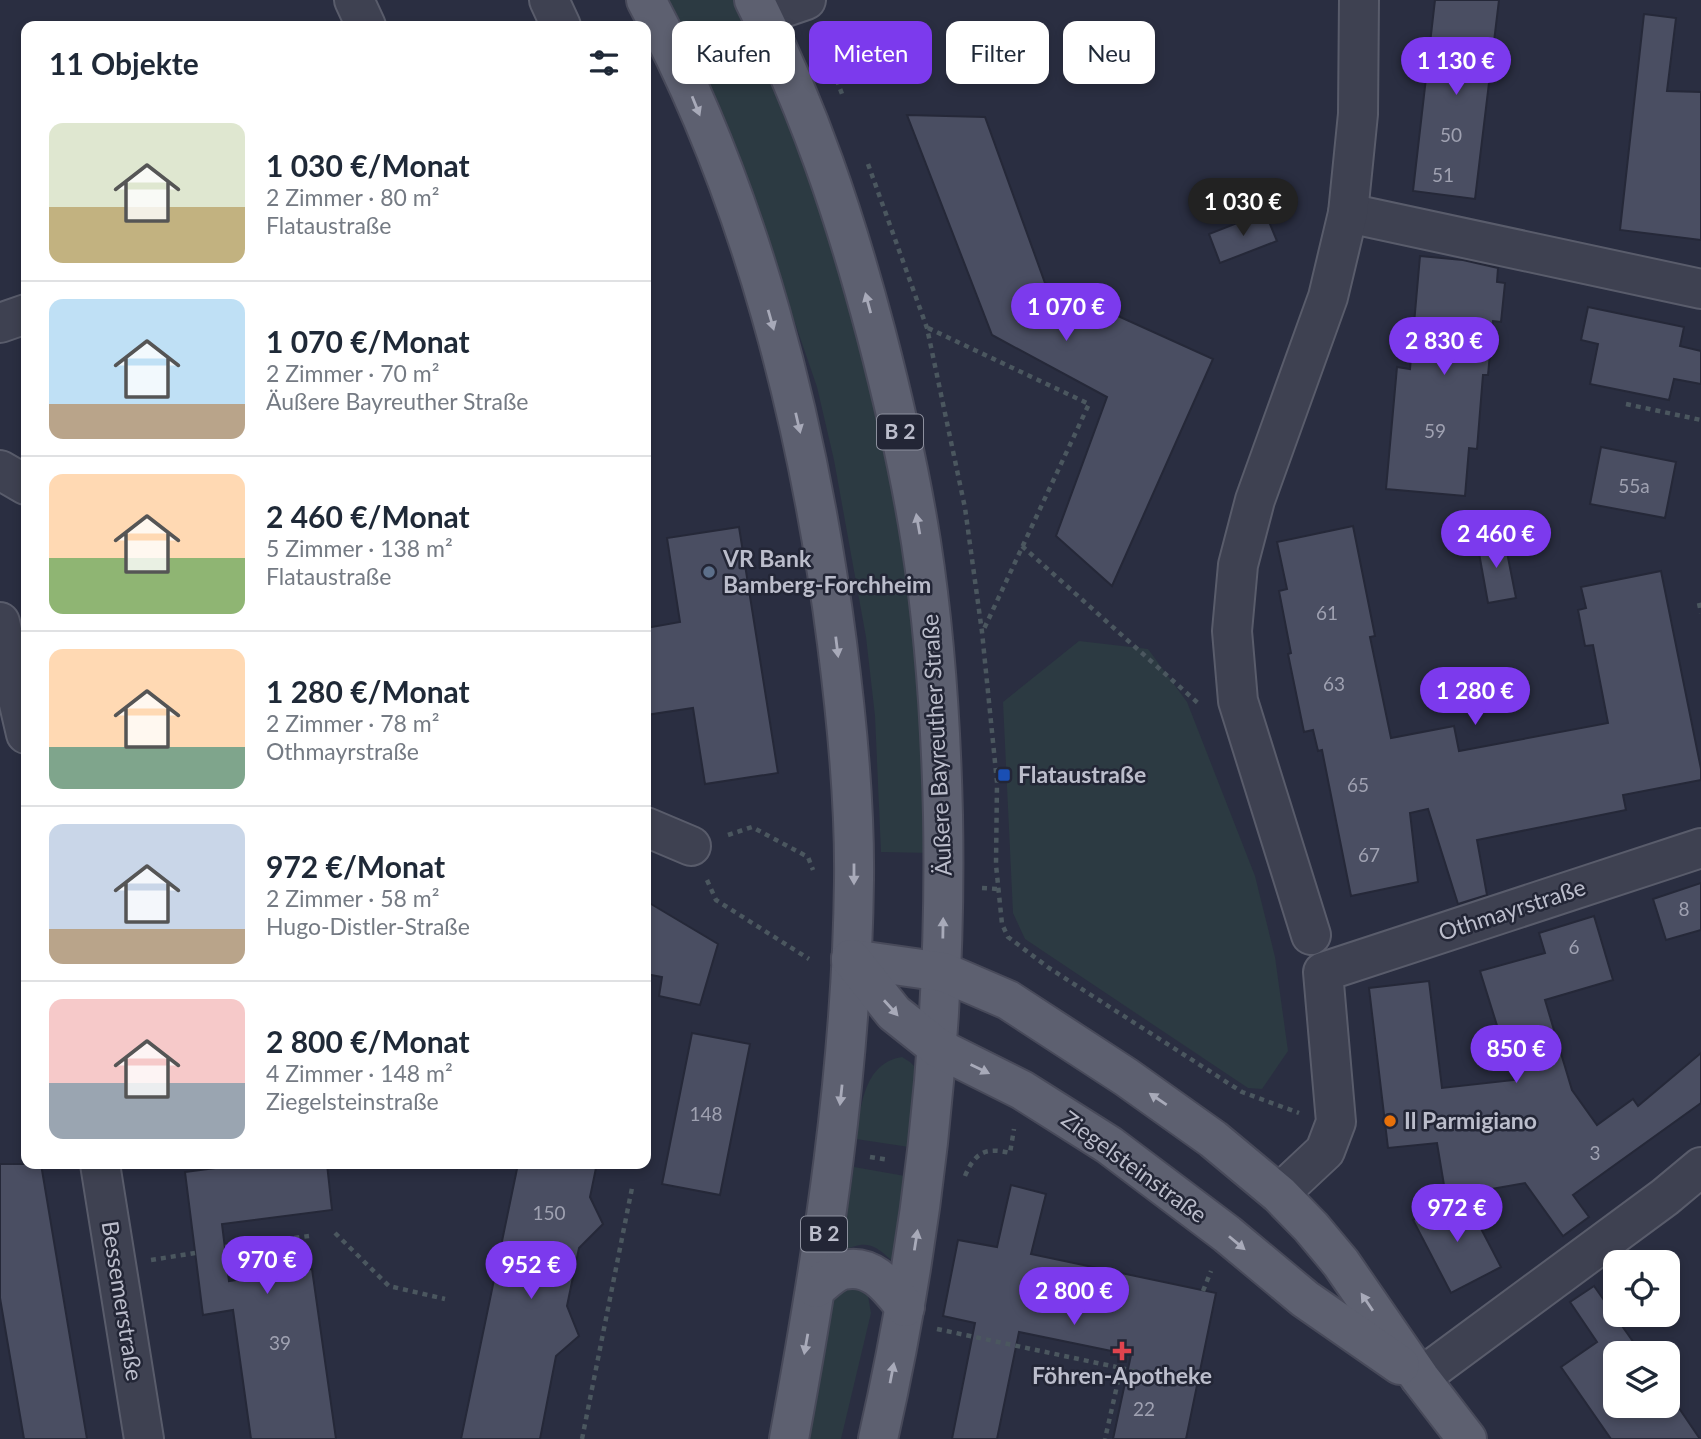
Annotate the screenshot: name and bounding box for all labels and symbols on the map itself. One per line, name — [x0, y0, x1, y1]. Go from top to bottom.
pin: 1 130 € — [1391, 38, 1521, 97]
one-way arrow — [691, 95, 702, 116]
house number: 50 — [1440, 123, 1462, 146]
house number: 51 — [1432, 163, 1454, 186]
pin: 1 030 € — [1178, 178, 1308, 238]
pin: 1 070 € — [1001, 284, 1131, 343]
one-way arrow — [862, 292, 872, 313]
one-way arrow — [767, 310, 777, 331]
pin: 2 830 € — [1379, 318, 1509, 377]
one-way arrow — [792, 412, 803, 434]
road number: B 2 — [877, 414, 923, 450]
house number: 59 — [1424, 419, 1446, 442]
house number: 55a — [1618, 474, 1650, 497]
pin: 2 460 € — [1431, 510, 1561, 570]
one-way arrow — [912, 513, 923, 535]
place label: VR Bank Bamberg-Forchheim — [722, 544, 931, 598]
marker: VR Bank Bamberg-Forchheim — [701, 564, 717, 580]
house number: 61 — [1316, 601, 1338, 624]
street label: Äußere Bayreuther Straße — [915, 613, 957, 877]
one-way arrow — [832, 636, 843, 658]
pin: 1 280 € — [1410, 668, 1540, 727]
house number: 63 — [1323, 672, 1345, 695]
place label: Flataustraße — [1018, 760, 1146, 788]
marker: Flataustraße — [996, 767, 1012, 783]
house number: 65 — [1347, 773, 1369, 796]
house number: 67 — [1358, 843, 1380, 866]
one-way arrow — [848, 863, 860, 885]
street label: Othmayrstraße — [1435, 872, 1589, 946]
house number: 8 — [1678, 897, 1690, 920]
one-way arrow — [938, 917, 949, 939]
house number: 6 — [1568, 935, 1580, 958]
one-way arrow — [883, 999, 898, 1016]
pin: 850 € — [1467, 1026, 1565, 1085]
one-way arrow — [970, 1064, 990, 1075]
one-way arrow — [835, 1084, 846, 1106]
one-way arrow — [1149, 1092, 1167, 1106]
house number: 148 — [689, 1102, 723, 1125]
street label: Ziegelsteinstraße — [1056, 1104, 1213, 1228]
place label: Il Parmigiano — [1404, 1106, 1537, 1134]
marker: Il Parmigiano — [1382, 1113, 1398, 1129]
house number: 3 — [1589, 1141, 1601, 1164]
pin: 972 € — [1408, 1184, 1506, 1244]
house number: 150 — [532, 1201, 566, 1224]
road number: B 2 — [801, 1216, 847, 1252]
street label: Bessemerstraße — [97, 1219, 149, 1383]
one-way arrow — [911, 1228, 922, 1250]
one-way arrow — [1229, 1235, 1246, 1250]
pin: 970 € — [218, 1236, 316, 1296]
pin: 952 € — [482, 1242, 580, 1301]
pin: 2 800 € — [1009, 1268, 1139, 1327]
one-way arrow — [1360, 1293, 1374, 1311]
house number: 39 — [269, 1331, 291, 1354]
one-way arrow — [800, 1333, 811, 1355]
marker: Föhren-Apotheke — [1114, 1343, 1130, 1359]
place label: Föhren-Apotheke — [1032, 1361, 1212, 1389]
one-way arrow — [887, 1362, 898, 1384]
house number: 22 — [1133, 1397, 1155, 1420]

